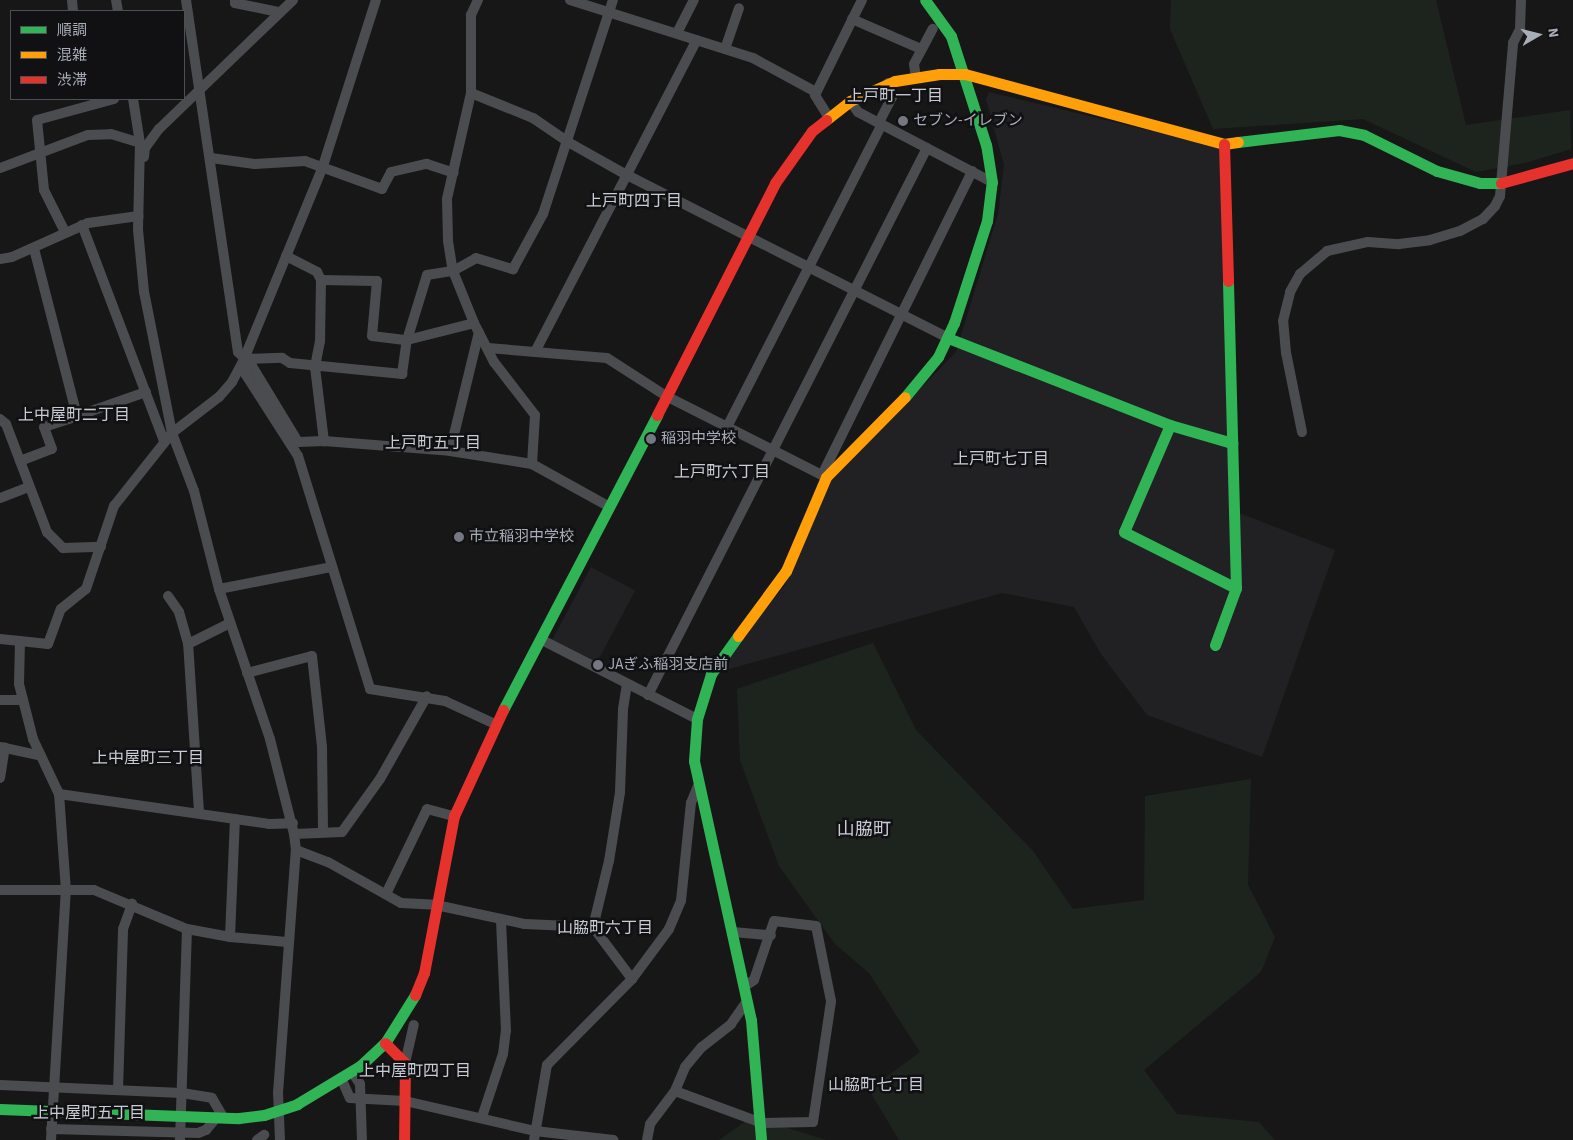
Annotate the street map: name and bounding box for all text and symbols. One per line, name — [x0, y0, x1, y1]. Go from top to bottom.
legend — [10, 10, 185, 100]
north arrow — [1513, 10, 1563, 60]
text: 順調 — [57, 20, 87, 41]
text: N — [1542, 27, 1563, 39]
text: 混雑 — [57, 45, 87, 66]
text: 渋滞 — [57, 70, 87, 91]
district label: 上戸町一丁目 — [847, 86, 943, 106]
place label: セブン-イレブン — [913, 112, 1023, 130]
marker: セブン-イレブン — [897, 115, 909, 127]
district label: 上戸町四丁目 — [586, 191, 682, 211]
district label: 上中屋町二丁目 — [18, 405, 130, 425]
place label: 稲羽中学校 — [661, 430, 736, 448]
district label: 上戸町五丁目 — [385, 433, 481, 453]
marker: 稲羽中学校 — [645, 433, 657, 445]
district label: 上戸町七丁目 — [953, 449, 1049, 469]
district label: 上戸町六丁目 — [674, 462, 770, 482]
place label: 市立稲羽中学校 — [469, 528, 574, 546]
marker: 市立稲羽中学校 — [453, 531, 465, 543]
place label: JAぎふ稲羽支店前 — [608, 656, 728, 674]
marker: JAぎふ稲羽支店前 — [592, 659, 604, 671]
district label: 上中屋町三丁目 — [92, 748, 204, 768]
district label: 山脇町 — [837, 819, 891, 841]
district label: 山脇町六丁目 — [557, 918, 653, 938]
district label: 上中屋町四丁目 — [359, 1061, 471, 1081]
district label: 山脇町七丁目 — [828, 1075, 924, 1095]
district label: 上中屋町五丁目 — [33, 1103, 145, 1123]

